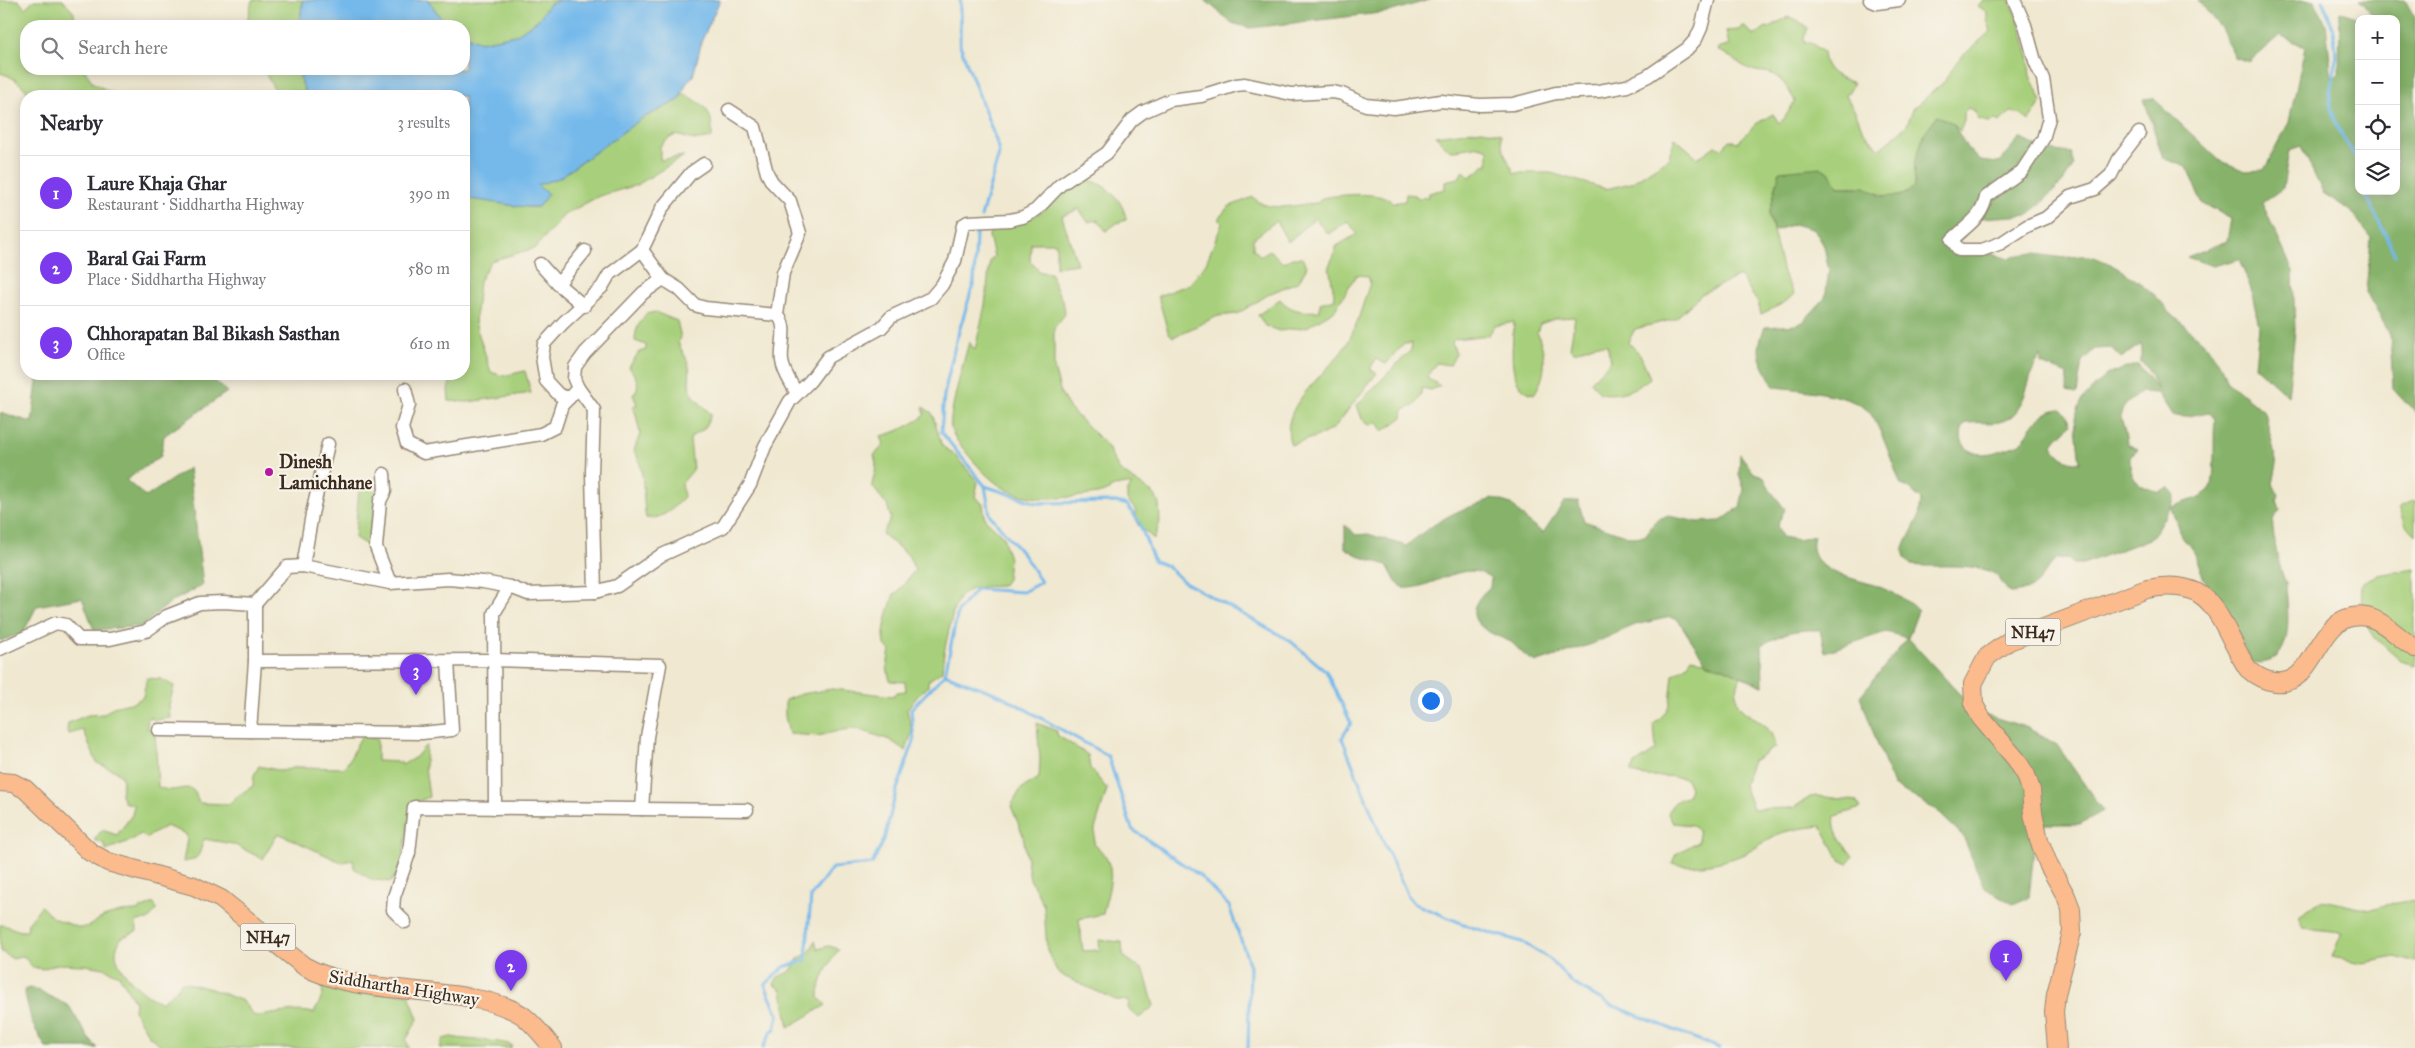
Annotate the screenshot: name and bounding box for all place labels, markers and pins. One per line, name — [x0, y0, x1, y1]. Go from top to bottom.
place label: Dinesh Lamichhane — [279, 451, 373, 494]
marker: Dinesh Lamichhane — [263, 466, 275, 478]
pin: 3 — [400, 654, 432, 695]
pin: 1 — [1990, 940, 2022, 981]
pin: 2 — [495, 950, 527, 991]

